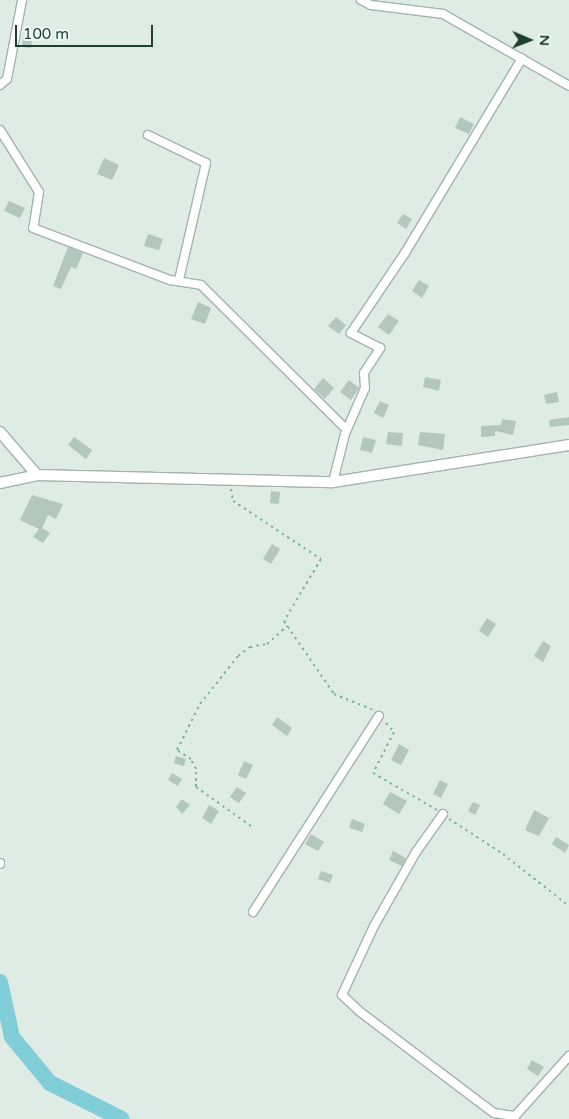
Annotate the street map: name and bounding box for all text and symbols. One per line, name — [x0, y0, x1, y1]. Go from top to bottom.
scale bar — [18, 15, 155, 47]
north arrow — [504, 15, 554, 65]
text: 100 m — [23, 25, 69, 43]
text: N — [536, 34, 553, 46]

